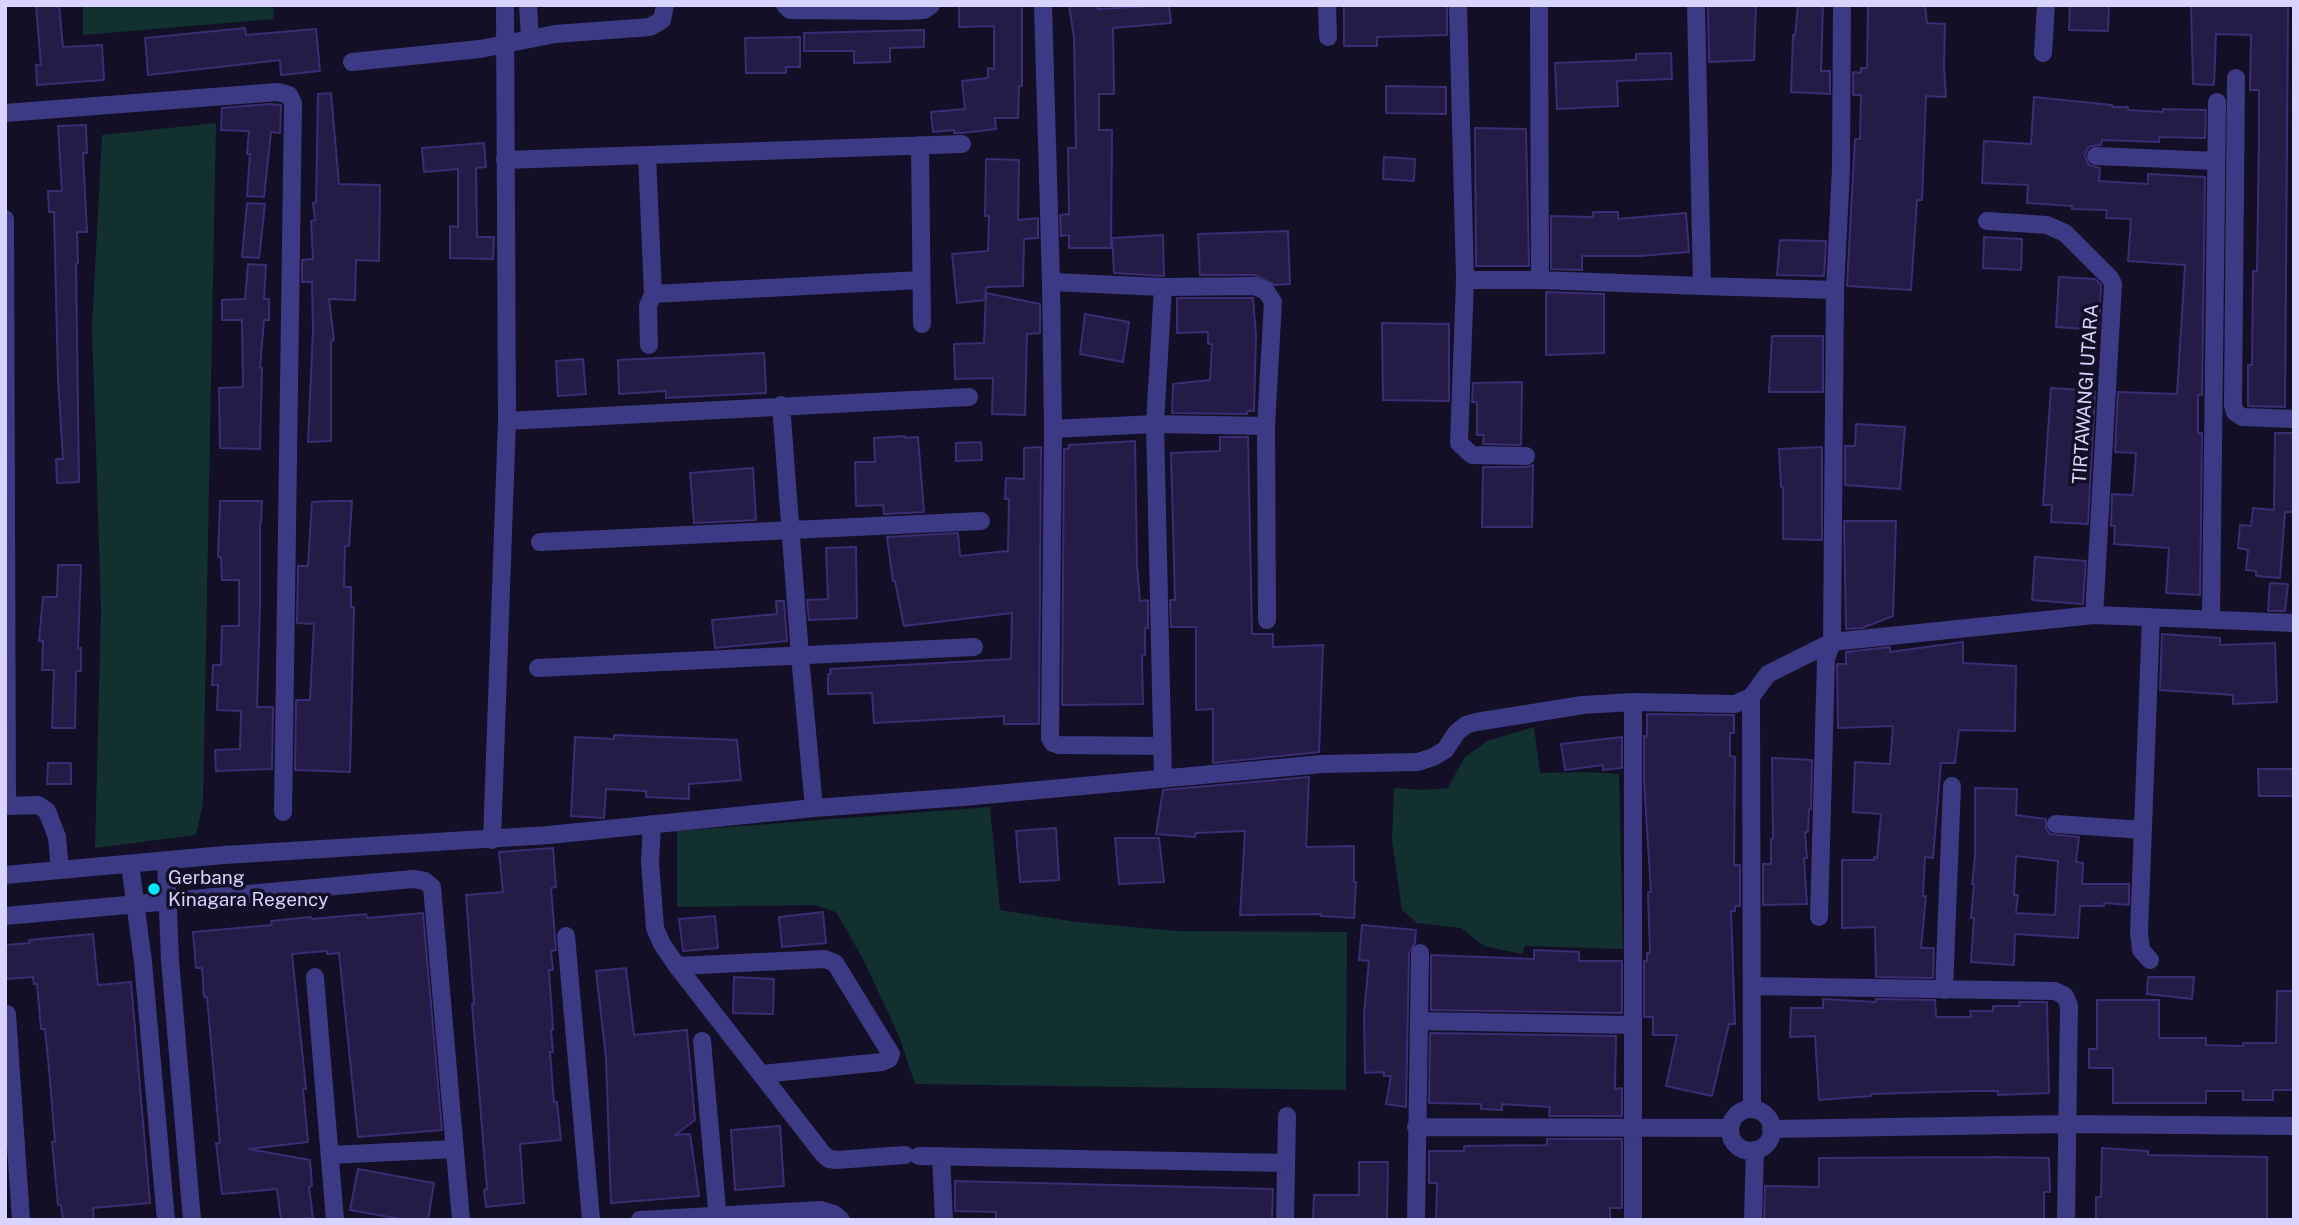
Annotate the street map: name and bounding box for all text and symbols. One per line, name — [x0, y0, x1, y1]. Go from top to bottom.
street label: TIRTAWANGI UTARA — [2068, 303, 2104, 485]
place label: Gerbang Kinagara Regency — [168, 867, 328, 911]
marker: Gerbang Kinagara Regency — [146, 881, 162, 897]

